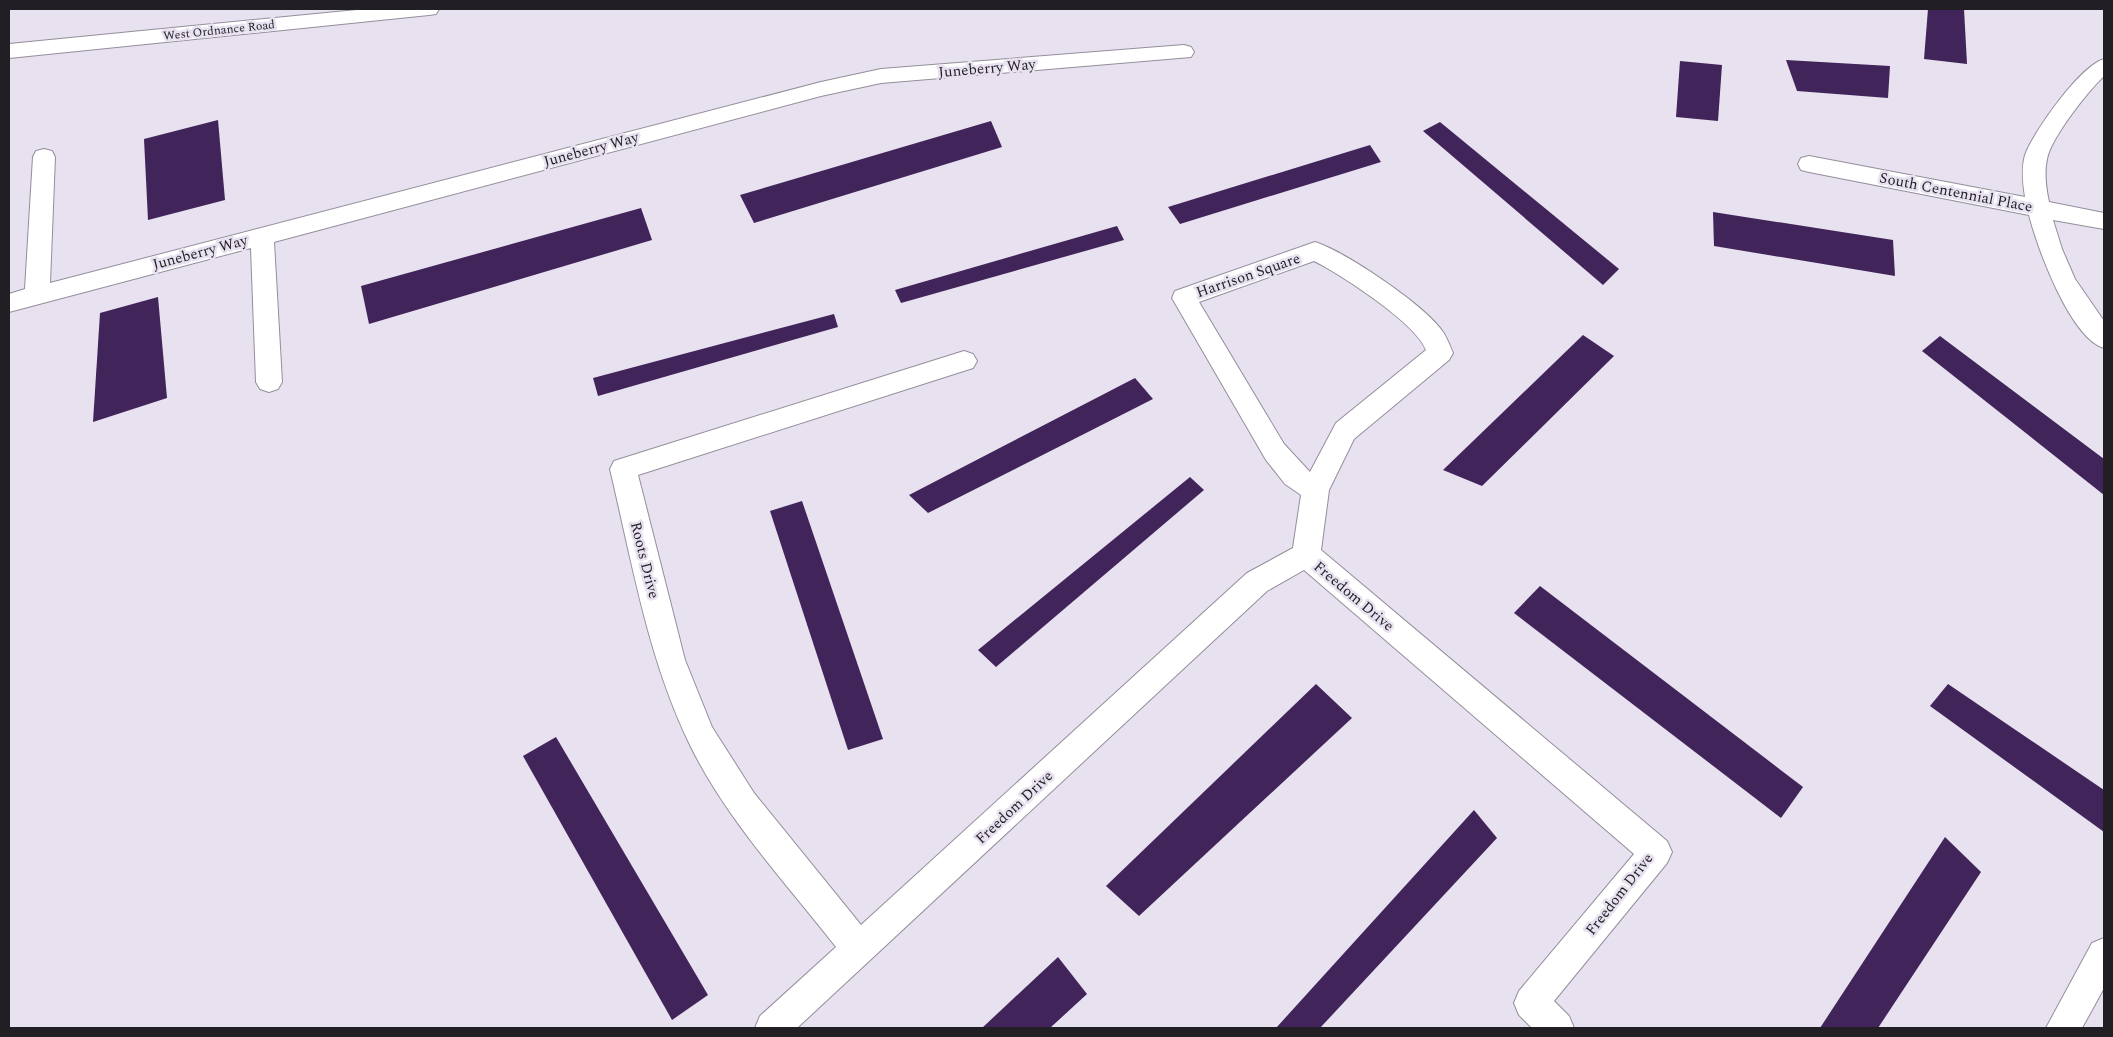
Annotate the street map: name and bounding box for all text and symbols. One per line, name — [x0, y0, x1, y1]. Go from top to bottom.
street label: West Ordnance Road — [162, 15, 276, 46]
street label: Juneberry Way — [937, 53, 1037, 84]
street label: Juneberry Way — [541, 126, 642, 173]
street label: South Centennial Place — [1877, 166, 2034, 219]
street label: Juneberry Way — [150, 229, 251, 276]
street label: Harrison Square — [1193, 247, 1303, 304]
street label: Roots Drive — [624, 519, 665, 601]
street label: Freedom Drive — [1308, 556, 1399, 637]
street label: Freedom Drive — [970, 765, 1058, 850]
street label: Freedom Drive — [1580, 848, 1659, 940]

